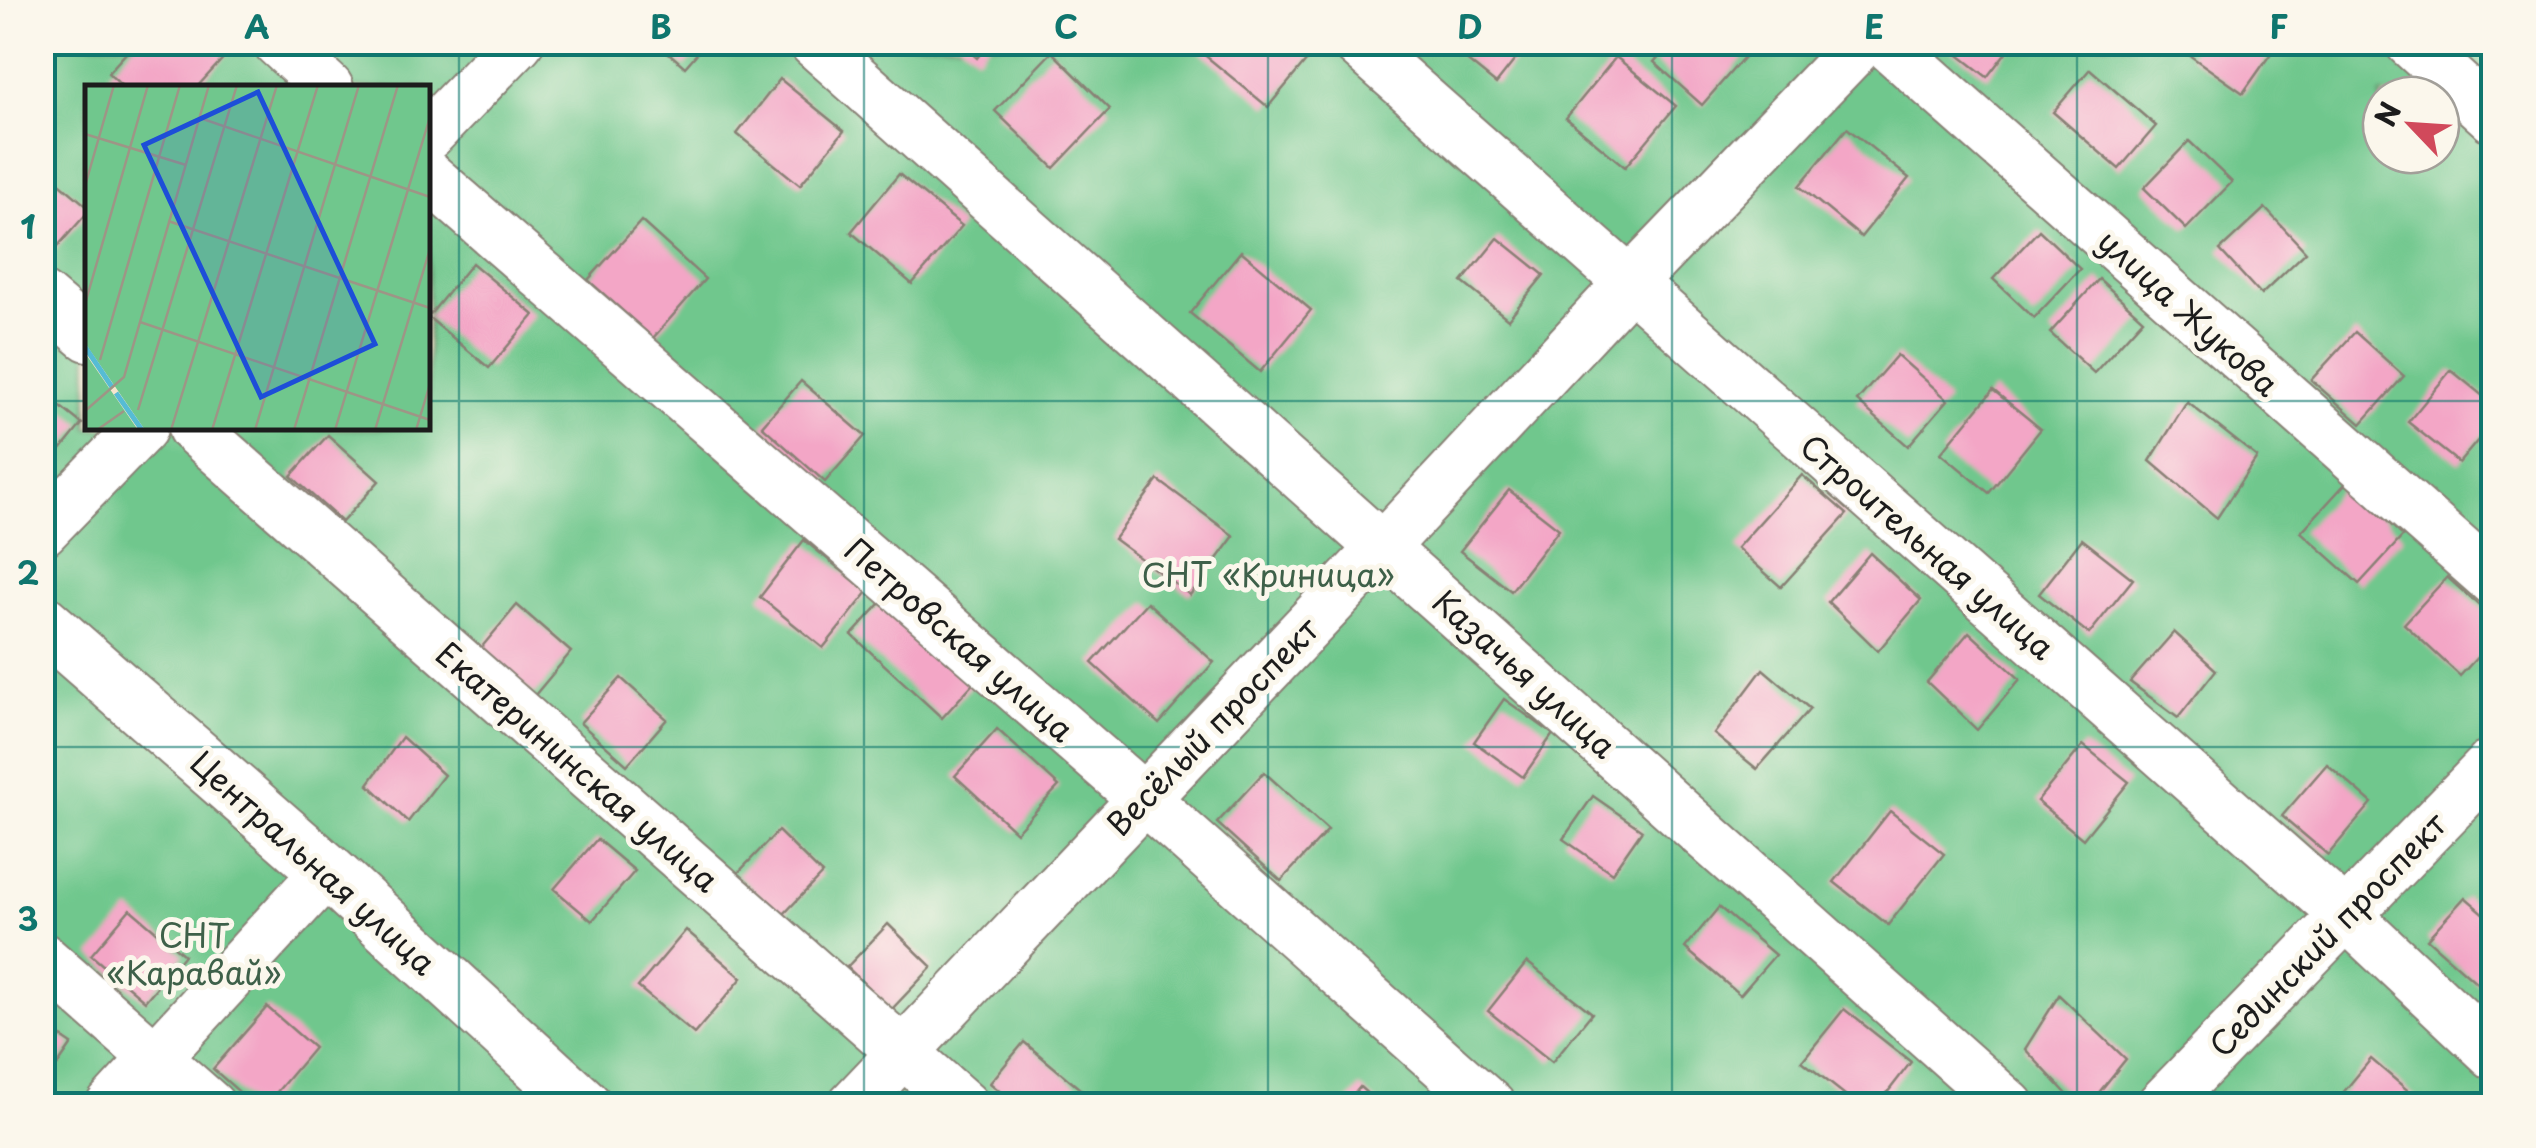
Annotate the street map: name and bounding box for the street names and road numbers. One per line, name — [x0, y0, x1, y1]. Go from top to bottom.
street label: улица Жукова — [2088, 217, 2290, 407]
street label: Строительная улица — [1790, 422, 2066, 670]
street label: Петровская улица — [835, 526, 1085, 752]
street label: Казачья улица — [1422, 577, 1628, 769]
street label: Весёлый проспект — [1095, 605, 1330, 846]
street label: Екатерининская улица — [426, 630, 730, 902]
street label: Центральная улица — [181, 739, 447, 985]
street label: Сединский проспект — [2197, 800, 2457, 1067]

